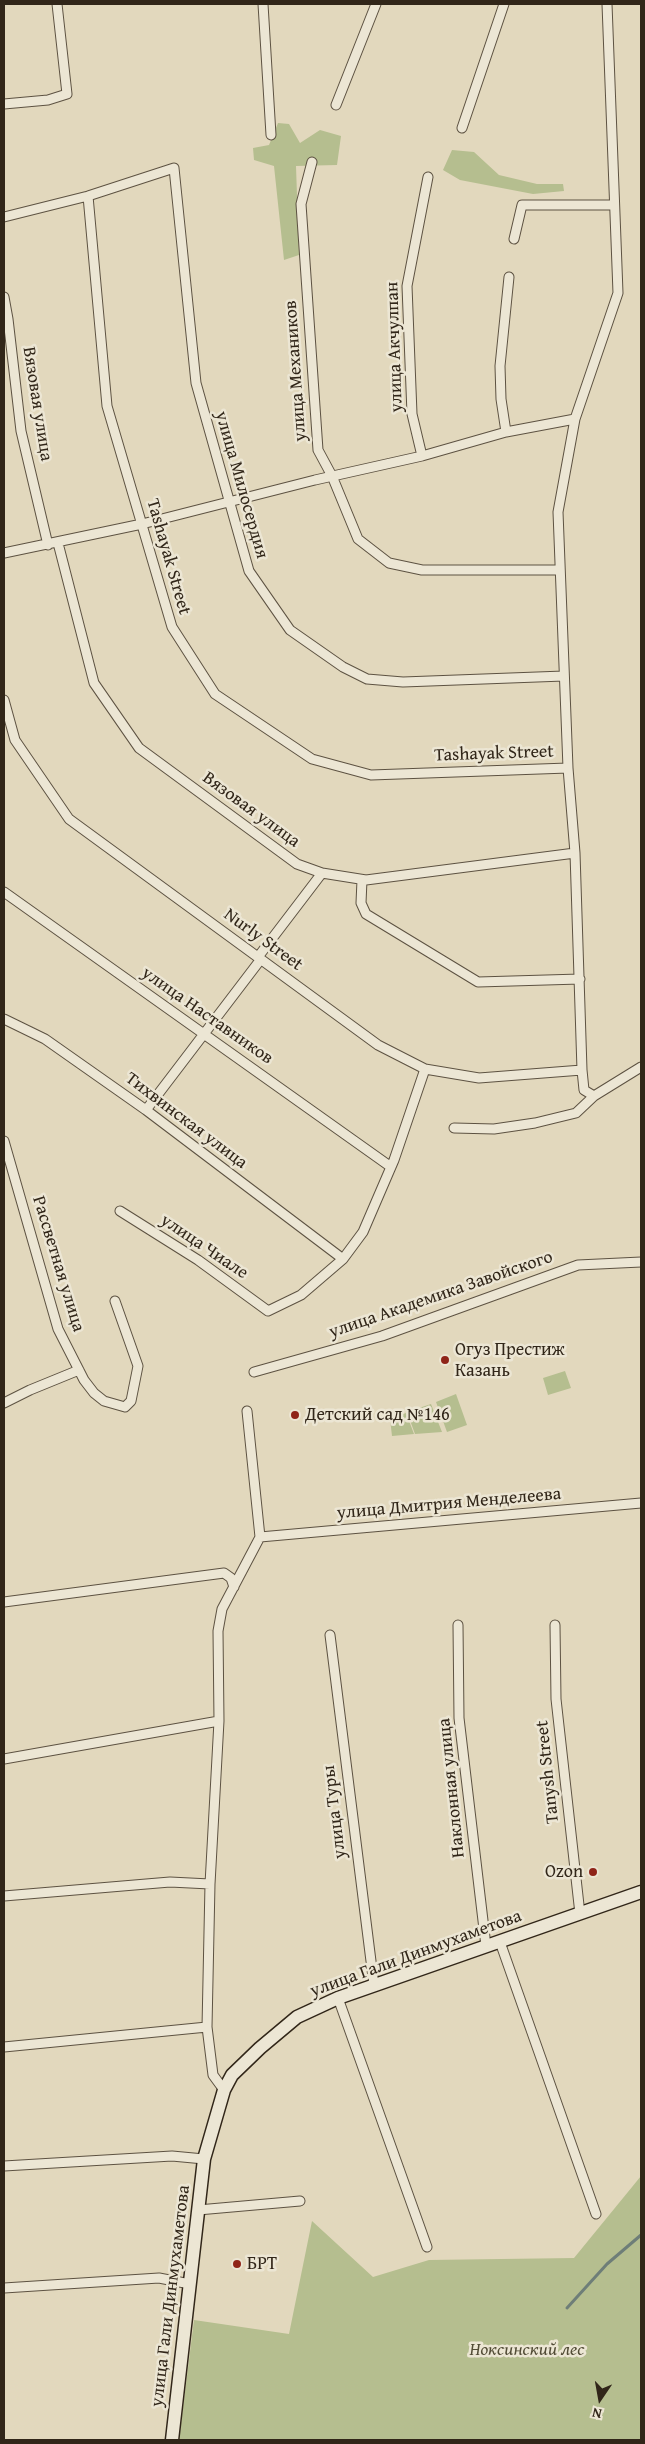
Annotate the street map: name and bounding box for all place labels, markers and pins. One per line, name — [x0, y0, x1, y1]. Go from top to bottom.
place label: Огуз Престиж Казань — [455, 1339, 565, 1382]
marker: Огуз Престиж Казань — [439, 1354, 451, 1366]
place label: Детский сад №146 — [305, 1404, 450, 1426]
marker: Детский сад №146 — [289, 1409, 301, 1421]
place label: Ozon — [545, 1861, 583, 1883]
marker: Ozon — [587, 1866, 599, 1878]
place label: БРТ — [247, 2253, 277, 2275]
marker: БРТ — [231, 2258, 243, 2270]

